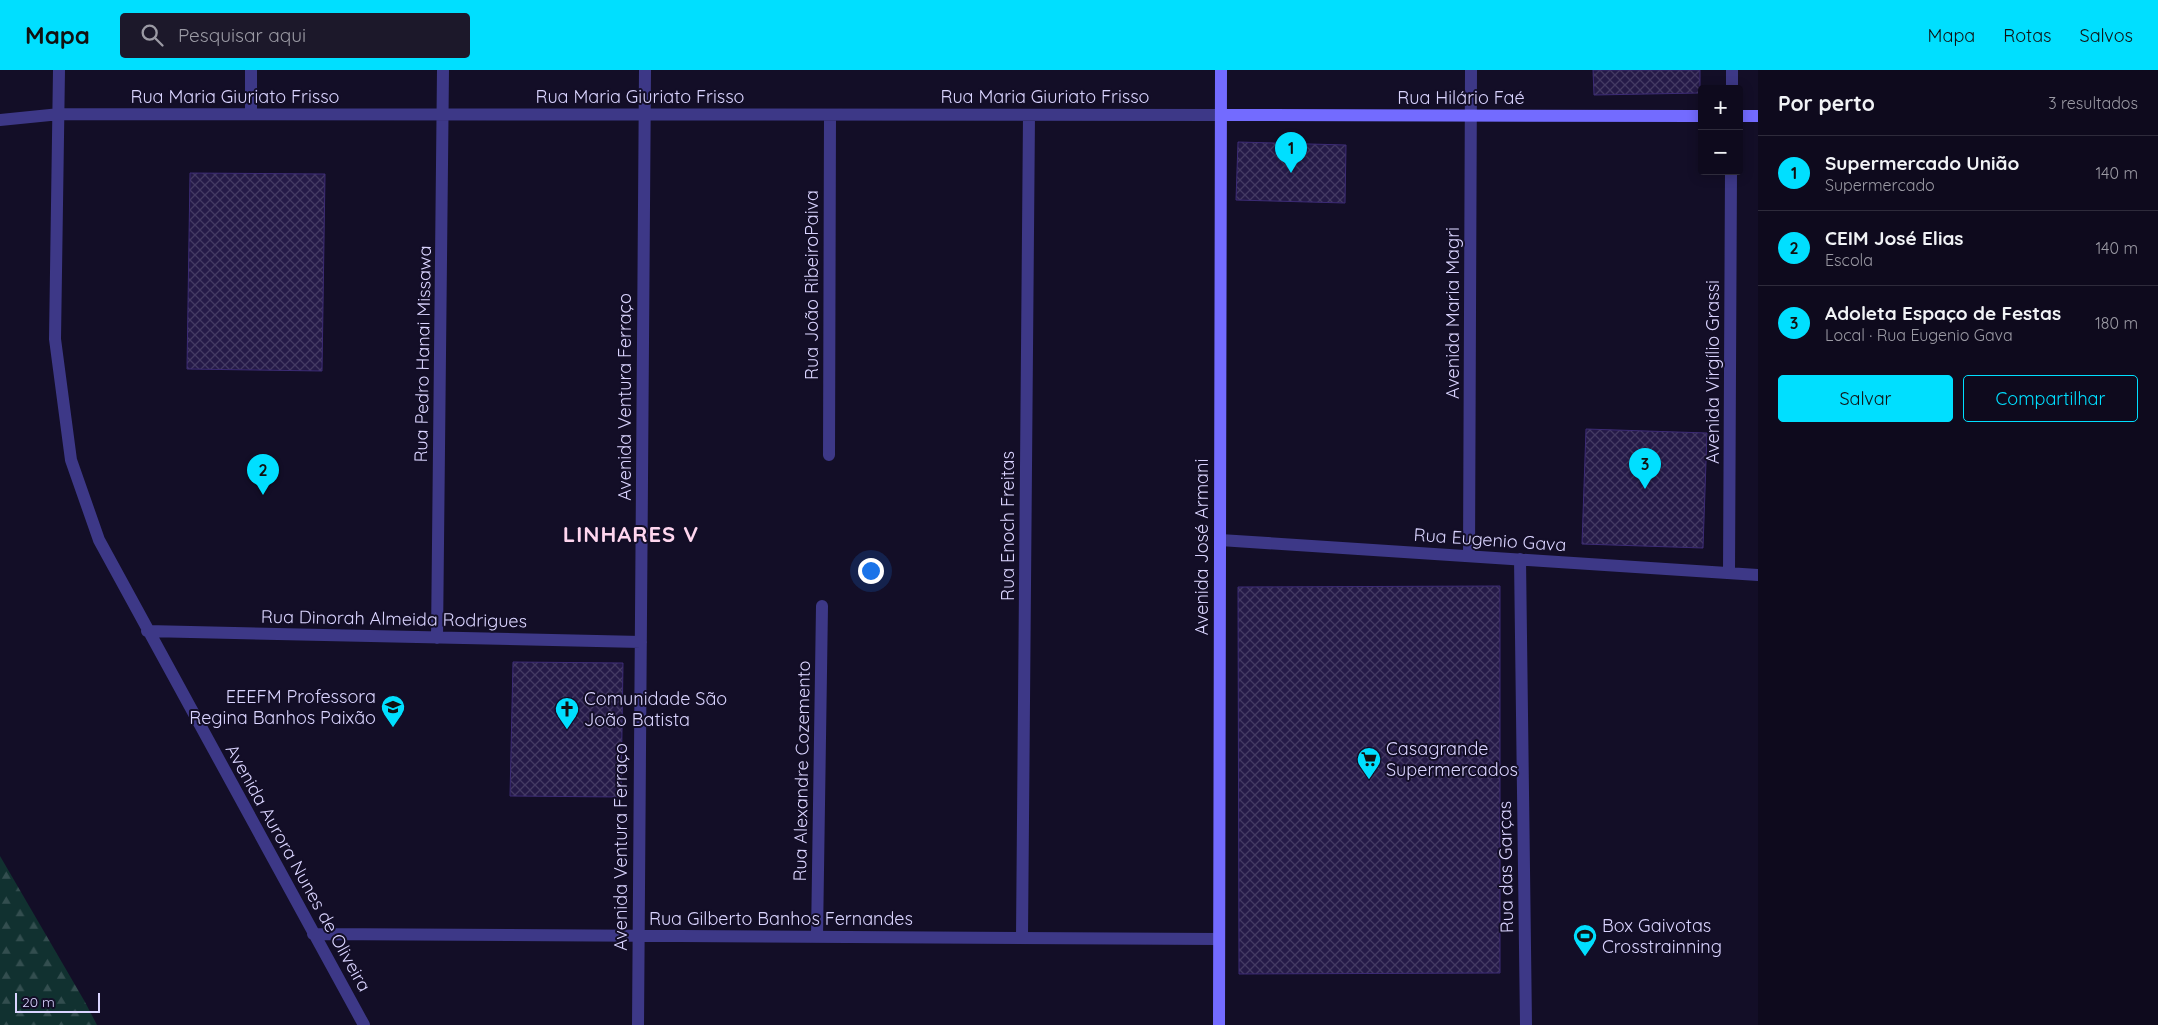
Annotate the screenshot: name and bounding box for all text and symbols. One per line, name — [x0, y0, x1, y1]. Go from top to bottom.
search box — [120, 13, 470, 58]
text: Mapa — [25, 20, 90, 50]
icon: search — [138, 21, 166, 49]
text: Pesquisar aqui — [178, 23, 306, 47]
text: Mapa — [1928, 24, 1975, 47]
text: Rotas — [2003, 24, 2052, 47]
text: Salvos — [2080, 24, 2133, 47]
street label: Rua Maria Giuriato Frisso — [131, 85, 340, 108]
street label: Rua Maria Giuriato Frisso — [536, 85, 745, 108]
street label: Rua Maria Giuriato Frisso — [941, 85, 1150, 108]
map controls — [1698, 85, 1743, 175]
button: + — [1698, 85, 1743, 130]
street label: Rua Hilário Faé — [1397, 86, 1525, 109]
text: Por perto — [1778, 90, 1875, 116]
text: 3 resultados — [2048, 93, 2138, 113]
button: − — [1698, 130, 1743, 175]
pin: 1 — [1275, 132, 1307, 173]
text: Supermercado União — [1825, 151, 2019, 175]
text: 1 — [1791, 163, 1797, 183]
text: 140 m — [2095, 163, 2138, 183]
text: Supermercado — [1825, 175, 1935, 195]
street label: Rua João RibeiroPaiva — [800, 190, 823, 380]
text: CEIM José Elias — [1825, 226, 1964, 250]
street label: Avenida Maria Magri — [1441, 227, 1464, 399]
text: 2 — [1789, 238, 1799, 258]
text: 140 m — [2095, 238, 2138, 258]
street label: Rua Pedro Hanai Missawa — [409, 245, 436, 463]
text: Escola — [1825, 250, 1873, 270]
street label: Avenida Virgílio Grassi — [1701, 280, 1724, 464]
street label: Avenida Ventura Ferraço — [613, 293, 636, 501]
text: Adoleta Espaço de Festas — [1825, 301, 2061, 325]
text: 3 — [1790, 313, 1798, 333]
text: 180 m — [2095, 313, 2138, 333]
text: Local · Rua Eugenio Gava — [1825, 325, 2013, 345]
button: Salvar — [1778, 375, 1953, 422]
button: Compartilhar — [1963, 375, 2138, 422]
pin: 3 — [1629, 448, 1661, 489]
street label: Rua Enoch Freitas — [996, 451, 1019, 601]
pin: 2 — [247, 454, 279, 495]
street label: Avenida José Armani — [1190, 459, 1213, 635]
district label: LINHARES V — [563, 520, 699, 548]
street label: Rua Eugenio Gava — [1413, 523, 1567, 556]
your location — [858, 558, 884, 584]
street label: Rua Dinorah Almeida Rodrigues — [261, 605, 527, 632]
street label: Rua Alexandre Cozemento — [788, 660, 815, 882]
place label: EEEFM Professora Regina Banhos Paixão — [189, 685, 376, 729]
place label: Comunidade São João Batista — [584, 687, 727, 731]
school or university icon: EEEFM Professora Regina Banhos Paixão — [380, 694, 406, 728]
church icon: Comunidade São João Batista — [554, 696, 580, 730]
place label: Casagrande Supermercados — [1386, 737, 1518, 781]
street label: Avenida Aurora Nunes de Oliveira — [221, 740, 376, 996]
street label: Avenida Ventura Ferraço — [609, 743, 632, 951]
supermarket icon: Casagrande Supermercados — [1356, 746, 1382, 780]
street label: Rua das Garças — [1493, 801, 1518, 933]
street label: Rua Gilberto Banhos Fernandes — [649, 907, 913, 930]
place label: Box Gaivotas Crosstrainning — [1602, 914, 1722, 958]
sports icon: Box Gaivotas Crosstrainning — [1572, 923, 1598, 957]
scale bar — [15, 990, 100, 1013]
text: 20 m — [22, 993, 55, 1011]

